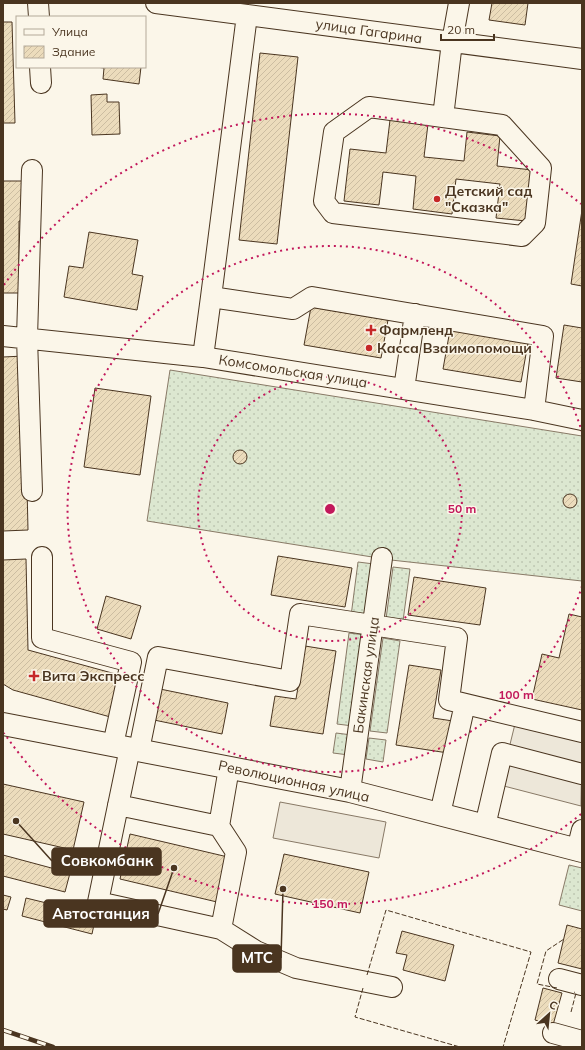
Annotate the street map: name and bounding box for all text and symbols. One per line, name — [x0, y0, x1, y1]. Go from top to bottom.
street label: улица Гагарина — [315, 15, 423, 47]
legend — [16, 16, 146, 68]
scale bar — [441, 16, 494, 42]
text: 20 m — [447, 22, 475, 37]
text: Улица — [51, 24, 88, 39]
text: Здание — [52, 44, 96, 59]
place label: Детский сад "Сказка" — [445, 182, 532, 216]
marker: Детский сад "Сказка" — [432, 194, 442, 204]
place label: Фармленд — [379, 321, 453, 339]
marker: Фармленд — [366, 325, 376, 335]
place label: Касса Взаимопомощи — [377, 339, 532, 357]
marker: Касса Взаимопомощи — [364, 343, 374, 353]
street label: Комсомольская улица — [217, 350, 369, 392]
text: 50 m — [448, 501, 476, 516]
centre of rings — [323, 502, 337, 516]
street label: Бакинская улица — [349, 616, 383, 734]
place label: Вита Экспресс — [42, 667, 145, 685]
marker: Вита Экспресс — [29, 671, 39, 681]
text: 100 m — [498, 687, 534, 702]
street label: Революционная улица — [217, 756, 371, 806]
callout: Совкомбанк — [52, 848, 161, 875]
text: Совкомбанк — [61, 851, 154, 870]
text: 150 m — [312, 896, 348, 911]
callout: Автостанция — [44, 900, 158, 927]
text: Автостанция — [52, 904, 150, 923]
callout: МТС — [233, 945, 281, 972]
text: МТС — [241, 948, 273, 967]
north arrow — [529, 994, 569, 1034]
text: С — [547, 997, 560, 1013]

